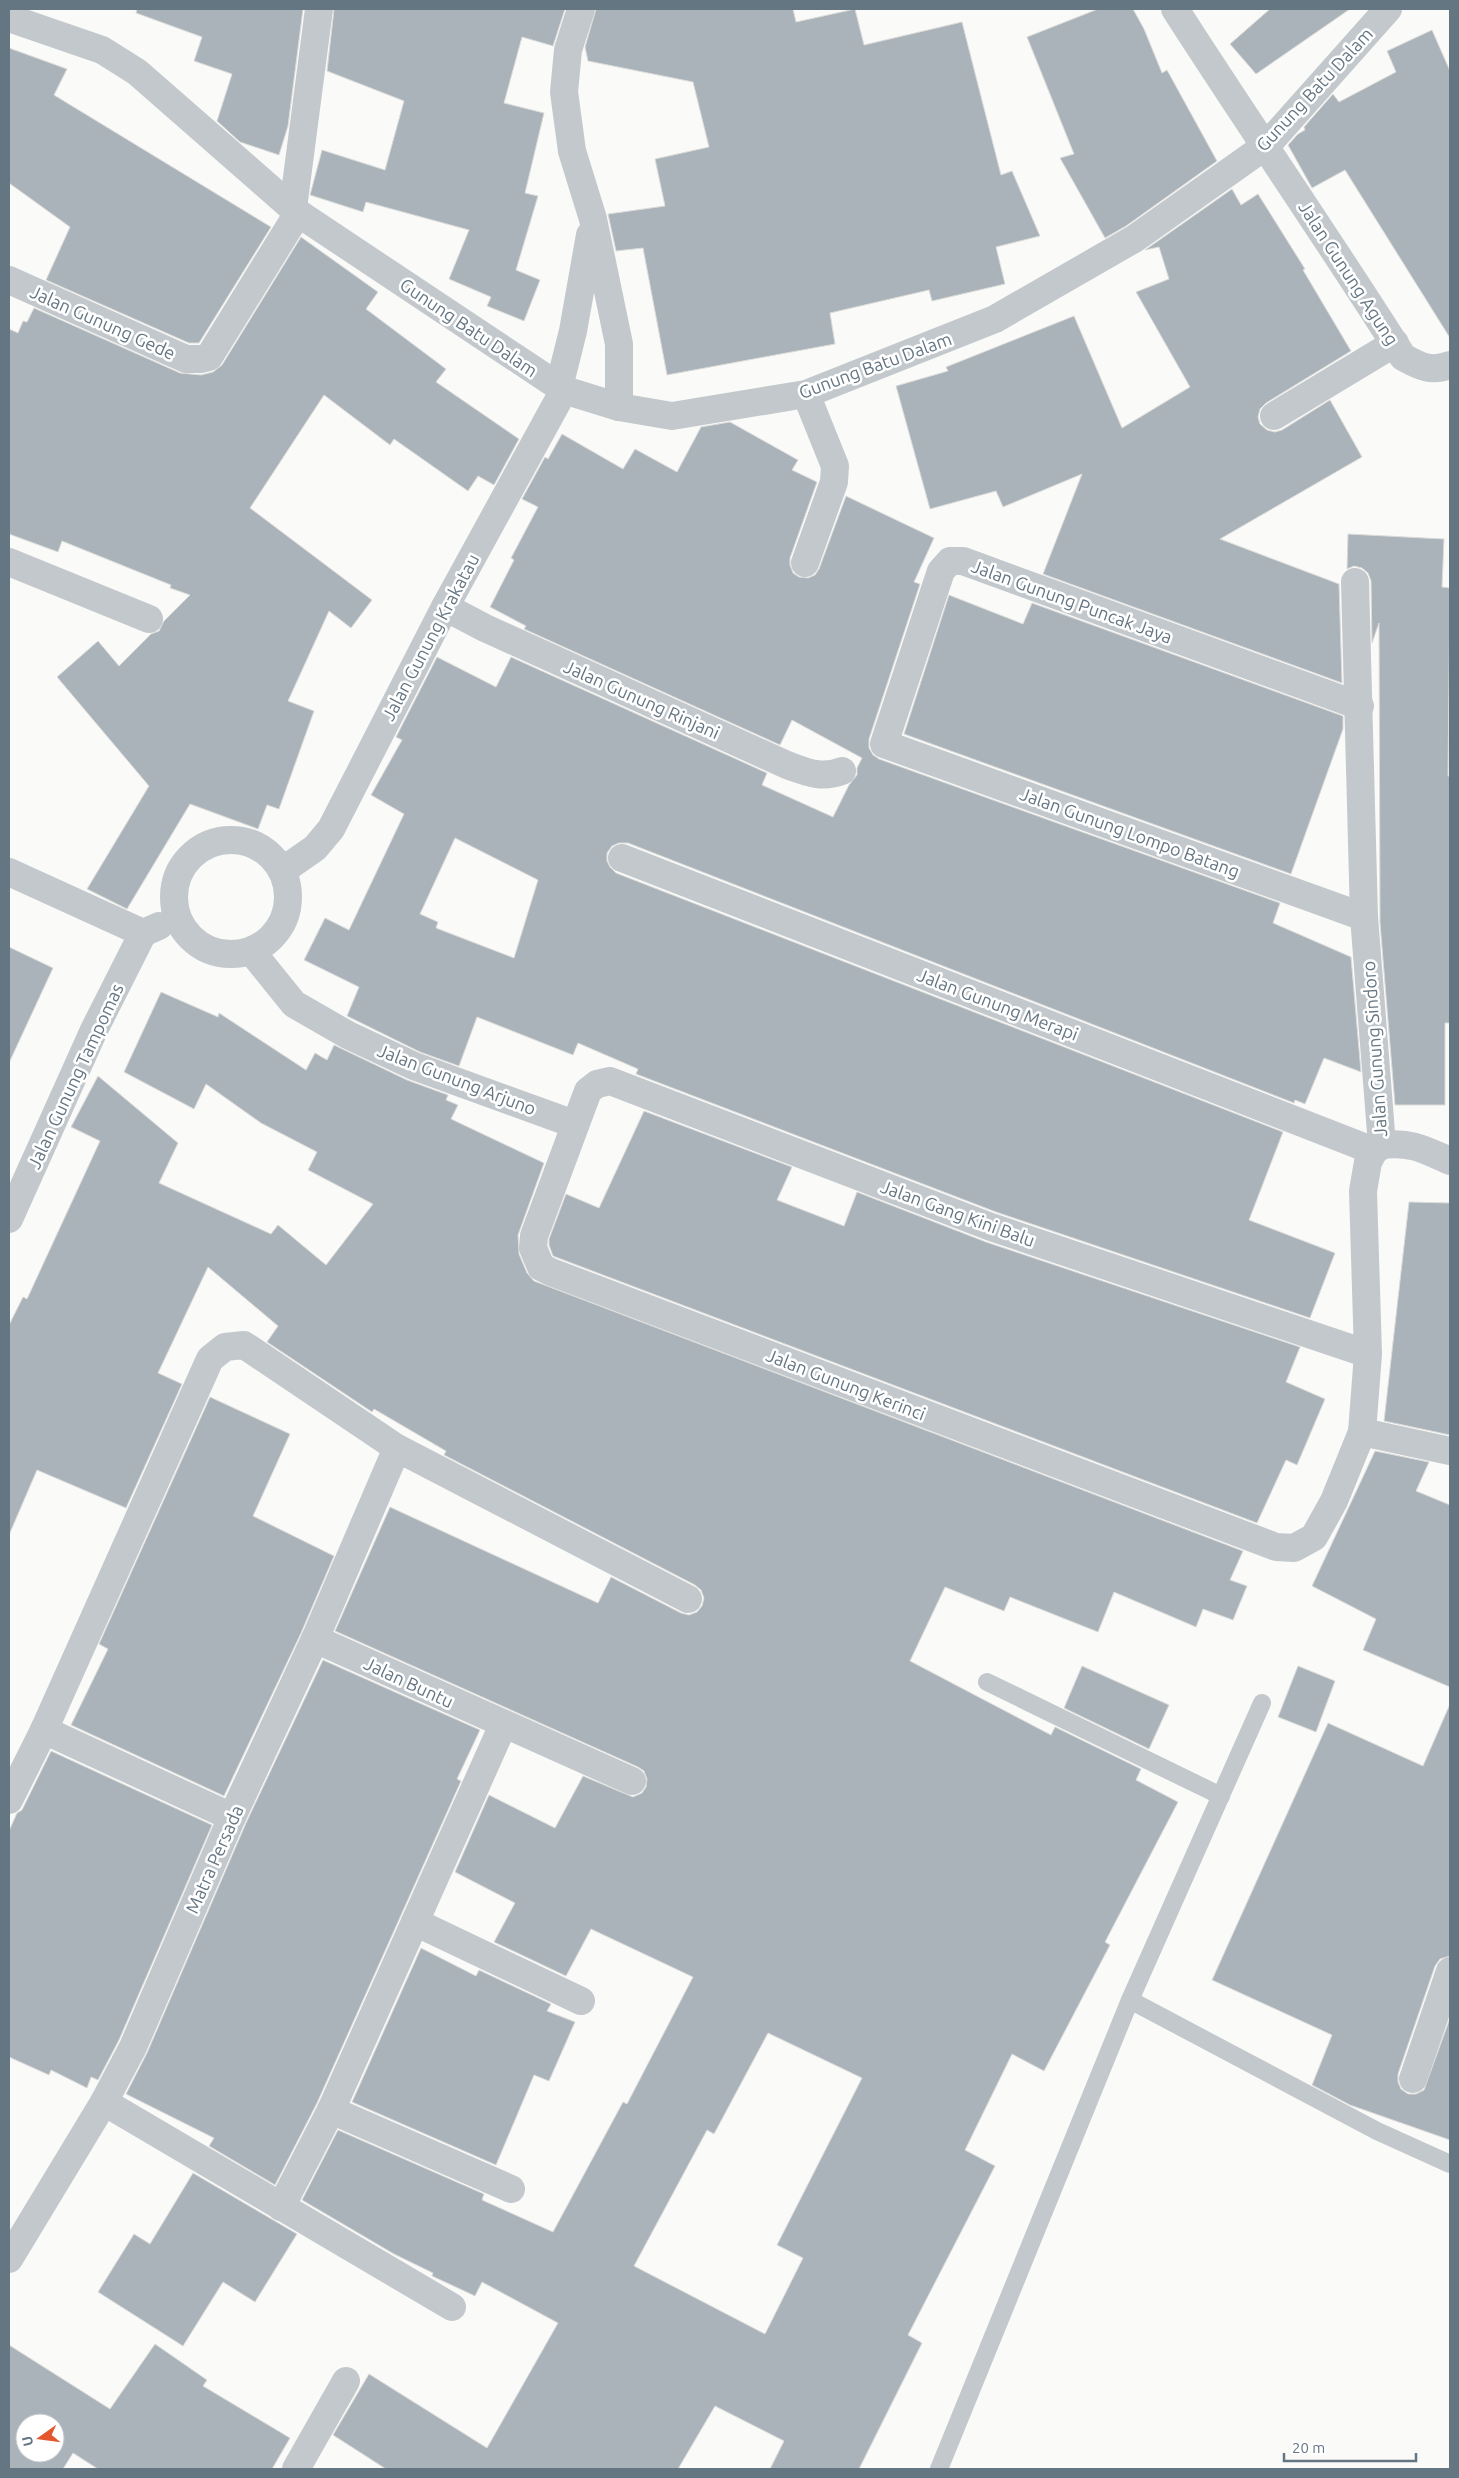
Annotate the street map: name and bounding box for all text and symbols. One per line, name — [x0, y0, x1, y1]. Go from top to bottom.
street label: Gunung Batu Dalam — [1252, 23, 1376, 155]
street label: Jalan Gunung Agung — [1295, 198, 1403, 348]
street label: Gunung Batu Dalam — [397, 274, 541, 380]
street label: Jalan Gunung Gede — [28, 281, 178, 363]
street label: Gunung Batu Dalam — [796, 328, 954, 402]
street label: Jalan Gunung Krakatau — [378, 550, 482, 724]
street label: Jalan Gunung Puncak Jaya — [969, 555, 1175, 647]
street label: Jalan Gunung Rinjani — [561, 656, 723, 742]
street label: Jalan Gunung Lompo Batang — [1018, 783, 1242, 881]
street label: Jalan Gunung Sindoro — [1358, 960, 1390, 1138]
street label: Jalan Gunung Merapi — [915, 964, 1081, 1044]
street label: Jalan Gunung Tampomas — [23, 980, 127, 1172]
street label: Jalan Gunung Arjuno — [375, 1040, 539, 1118]
street label: Jalan Gang Kini Balu — [878, 1176, 1038, 1250]
street label: Jalan Gunung Kerinci — [764, 1344, 928, 1424]
street label: Jalan Buntu — [361, 1653, 457, 1711]
street label: Matra Persada — [181, 1802, 247, 1916]
north arrow — [15, 2413, 65, 2463]
scale bar — [1284, 2430, 1416, 2462]
text: U — [18, 2434, 36, 2448]
text: 20 m — [1292, 2439, 1325, 2456]

